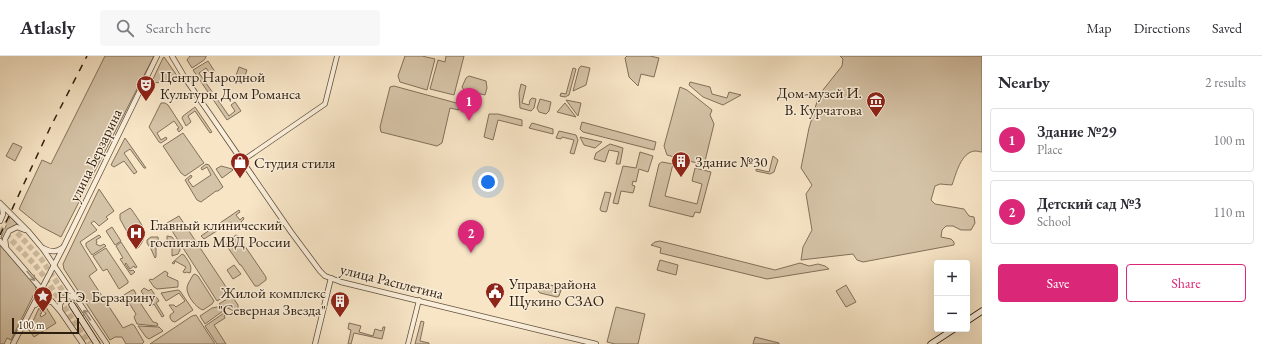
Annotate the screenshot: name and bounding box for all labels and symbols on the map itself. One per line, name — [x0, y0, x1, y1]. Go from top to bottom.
place label: Центр Народной Культуры Дом Романса — [160, 67, 301, 103]
theatre icon: Центр Народной Культуры Дом Романса — [135, 74, 157, 102]
place label: Дом-музей И. В. Курчатова — [777, 83, 862, 119]
pin: 1 — [456, 88, 482, 121]
museum icon: Дом-музей И. В. Курчатова — [865, 90, 887, 118]
street label: улица Берзарина — [64, 105, 126, 205]
building icon: Здание №30 — [670, 150, 692, 178]
shop icon: Студия стиля — [229, 151, 251, 179]
place label: Здание №30 — [695, 152, 767, 171]
place label: Студия стиля — [254, 153, 336, 172]
your location — [478, 172, 498, 192]
place label: Главный клинический госпиталь МВД России — [150, 215, 291, 251]
pin: 2 — [458, 220, 484, 253]
hospital icon: Главный клинический госпиталь МВД России — [125, 222, 147, 250]
street label: улица Расплетина — [338, 259, 446, 303]
one-way arrow — [27, 271, 36, 282]
place label: Управа района Щукино СЗАО — [508, 274, 604, 310]
public building icon: Управа района Щукино СЗАО — [484, 281, 506, 309]
place label: Жилой комплекс "Северная Звезда" — [218, 283, 326, 319]
place icon: Н. Э. Берзарину — [32, 285, 54, 313]
place label: Н. Э. Берзарину — [57, 287, 156, 306]
building icon: Жилой комплекс "Северная Звезда" — [329, 290, 351, 318]
one-way arrow — [83, 309, 91, 321]
scale bar — [12, 316, 79, 335]

